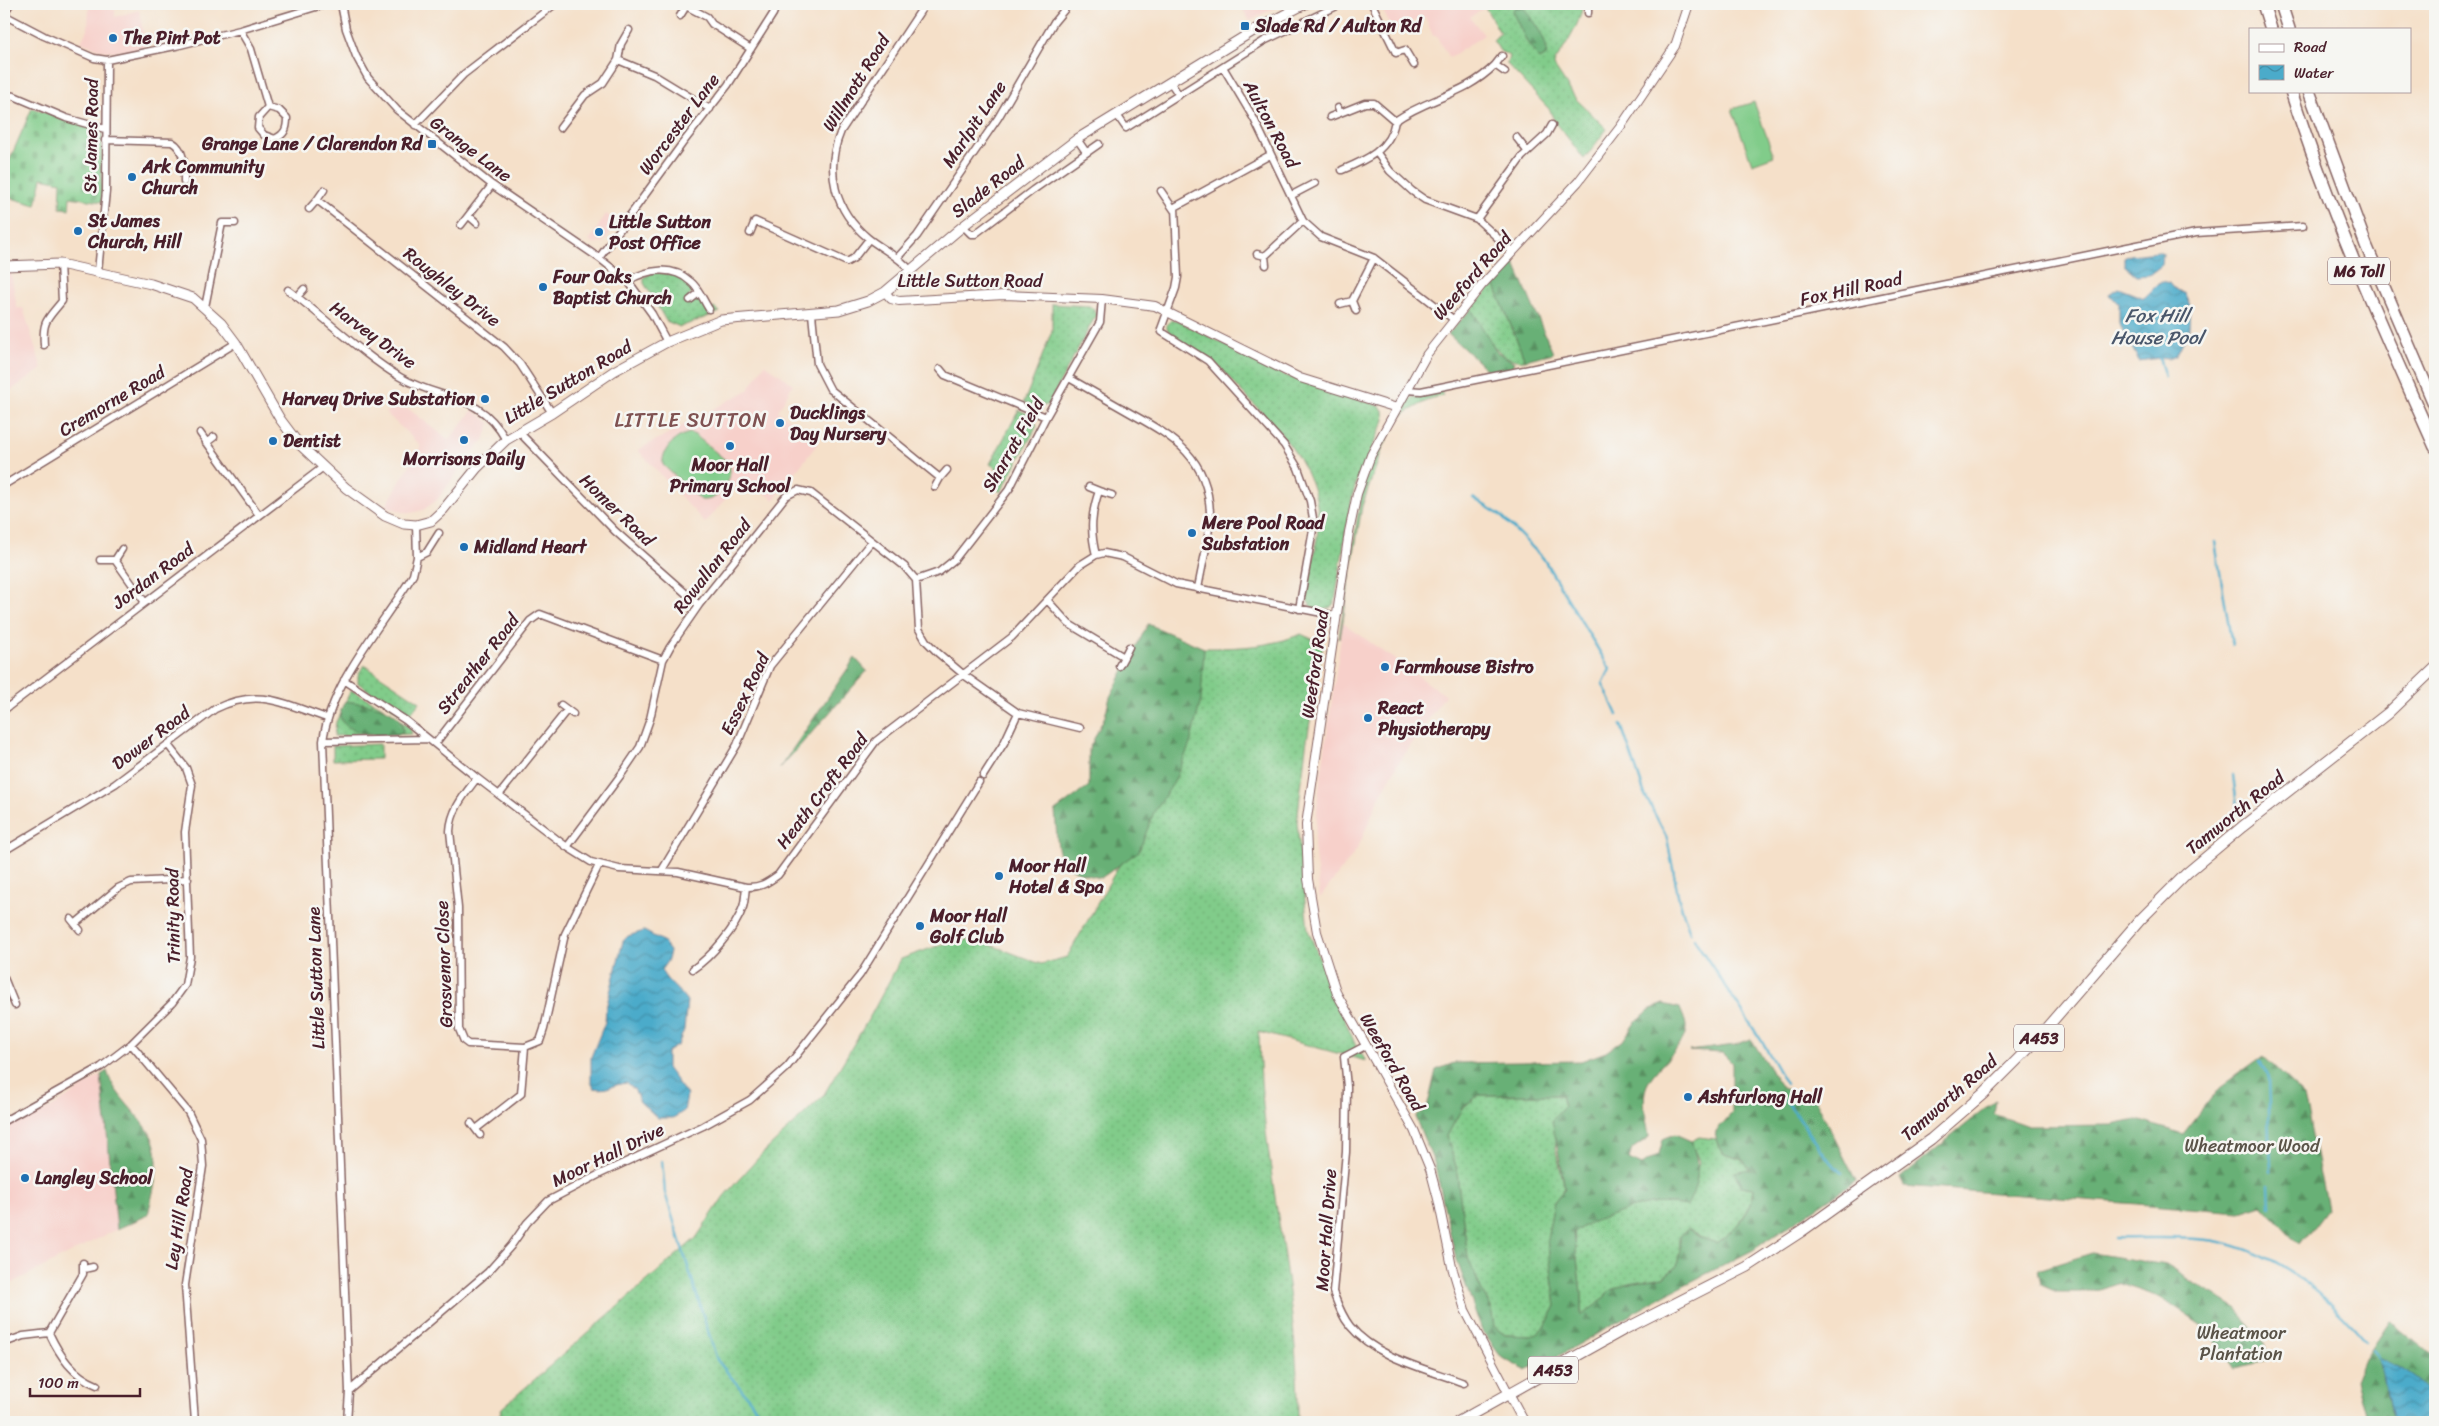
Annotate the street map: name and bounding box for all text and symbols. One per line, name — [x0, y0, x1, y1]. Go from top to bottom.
place label: Slade Rd / Aulton Rd — [1254, 10, 1423, 42]
marker: Slade Rd / Aulton Rd — [1239, 20, 1251, 32]
place label: The Pint Pot — [123, 22, 221, 54]
street label: Willmott Road — [813, 27, 900, 138]
legend — [2249, 28, 2412, 92]
marker: The Pint Pot — [107, 32, 119, 44]
text: Road — [2294, 34, 2327, 60]
text: Water — [2294, 60, 2334, 86]
street label: Worcester Lane — [630, 66, 728, 182]
street label: Aulton Road — [1234, 73, 1308, 175]
street label: Marlpit Lane — [933, 74, 1015, 174]
street label: St James Road — [74, 77, 108, 194]
street label: Grange Lane — [423, 107, 519, 191]
place label: Grange Lane / Clarendon Rd — [201, 128, 424, 160]
marker: Grange Lane / Clarendon Rd — [426, 138, 438, 150]
street label: Slade Road — [944, 147, 1033, 226]
place label: Ark Community Church — [141, 151, 265, 204]
marker: Ark Community Church — [126, 171, 138, 183]
place label: St James Church, Hill — [87, 205, 182, 258]
place label: Little Sutton Post Office — [609, 206, 711, 259]
street label: Weeford Road — [1424, 223, 1521, 328]
marker: St James Church, Hill — [72, 225, 84, 237]
marker: Little Sutton Post Office — [593, 226, 605, 238]
street label: Roughley Drive — [396, 238, 508, 336]
road number: M6 Toll — [2328, 258, 2390, 284]
place label: Four Oaks Baptist Church — [552, 261, 672, 314]
street label: Fox Hill Road — [1797, 262, 1906, 315]
street label: Little Sutton Road — [898, 265, 1044, 297]
marker: Four Oaks Baptist Church — [537, 281, 549, 293]
street label: Harvey Drive — [323, 292, 423, 378]
water label: Fox Hill House Pool — [2111, 299, 2208, 354]
street label: Little Sutton Road — [498, 330, 640, 433]
street label: Cremorne Road — [52, 356, 173, 446]
place label: Harvey Drive Substation — [281, 383, 475, 415]
street label: Sharrat Field — [973, 390, 1054, 498]
marker: Harvey Drive Substation — [479, 393, 491, 405]
place label: Ducklings Day Nursery — [790, 397, 887, 450]
district label: LITTLE SUTTON — [615, 403, 767, 438]
marker: Ducklings Day Nursery — [774, 417, 786, 429]
place label: Dentist — [283, 425, 341, 457]
marker: Morrisons Daily — [458, 434, 470, 446]
marker: Dentist — [267, 435, 279, 447]
marker: Moor Hall Primary School — [724, 440, 736, 452]
place label: Morrisons Daily — [402, 443, 526, 475]
place label: Moor Hall Primary School — [670, 449, 791, 502]
street label: Homer Road — [572, 465, 664, 556]
place label: Mere Pool Road Substation — [1201, 507, 1326, 560]
street label: Rowallan Road — [664, 510, 761, 621]
marker: Mere Pool Road Substation — [1186, 527, 1198, 539]
place label: Midland Heart — [473, 531, 588, 563]
street label: Jordan Road — [104, 533, 202, 618]
marker: Midland Heart — [458, 541, 470, 553]
street label: Streather Road — [428, 605, 529, 721]
street label: Weeford Road — [1292, 606, 1339, 720]
street label: Essex Road — [711, 646, 779, 741]
place label: Farmhouse Bistro — [1394, 651, 1534, 683]
marker: Farmhouse Bistro — [1379, 661, 1391, 673]
place label: React Physiotherapy — [1377, 692, 1491, 745]
street label: Dower Road — [105, 697, 199, 778]
marker: React Physiotherapy — [1362, 712, 1374, 724]
street label: Heath Croft Road — [767, 725, 877, 856]
street label: Tamworth Road — [2178, 762, 2293, 863]
place label: Moor Hall Hotel & Spa — [1008, 850, 1104, 903]
street label: Trinity Road — [156, 867, 190, 964]
marker: Moor Hall Hotel & Spa — [993, 870, 1005, 882]
street label: Grosvenor Close — [426, 900, 462, 1028]
place label: Moor Hall Golf Club — [929, 900, 1008, 953]
street label: Little Sutton Lane — [298, 906, 334, 1050]
marker: Moor Hall Golf Club — [914, 920, 926, 932]
street label: Weeford Road — [1351, 1007, 1434, 1119]
road number: A453 — [2014, 1024, 2064, 1052]
street label: Tamworth Road — [1893, 1045, 2006, 1150]
place label: Ashfurlong Hall — [1697, 1081, 1823, 1113]
marker: Ashfurlong Hall — [1682, 1091, 1694, 1103]
street label: Moor Hall Drive — [546, 1114, 670, 1196]
park label: Wheatmoor Wood — [2185, 1130, 2321, 1162]
place label: Langley School — [35, 1162, 153, 1194]
street label: Ley Hill Road — [155, 1164, 203, 1272]
street label: Moor Hall Drive — [1306, 1168, 1346, 1292]
marker: Langley School — [19, 1172, 31, 1184]
park label: Wheatmoor Plantation — [2197, 1317, 2287, 1370]
road number: A453 — [1528, 1356, 1578, 1384]
scale bar — [30, 1366, 140, 1398]
text: 100 m — [38, 1370, 79, 1396]

